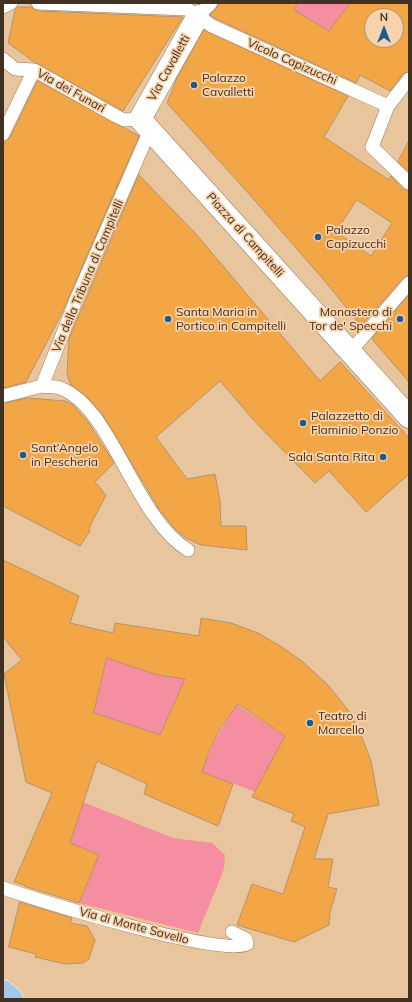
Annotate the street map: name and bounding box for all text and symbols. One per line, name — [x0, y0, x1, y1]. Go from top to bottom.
north arrow — [364, 8, 404, 48]
text: N — [380, 10, 388, 24]
street label: Via Cavalletti — [145, 32, 193, 104]
street label: Vicolo Capizucchi — [245, 36, 339, 88]
street label: Via dei Funari — [34, 66, 108, 116]
place label: Palazzo Cavalletti — [202, 71, 254, 99]
marker: Palazzo Cavalletti — [189, 80, 199, 90]
street label: Piazza di Campitelli — [203, 190, 287, 280]
street label: Via della Tribuna di Campitelli — [49, 197, 127, 355]
place label: Palazzo Capizucchi — [326, 223, 386, 251]
marker: Palazzo Capizucchi — [313, 232, 323, 242]
place label: Santa Maria in Portico in Campitelli — [176, 305, 286, 333]
place label: Monastero di Tor de' Specchi — [309, 305, 392, 333]
marker: Santa Maria in Portico in Campitelli — [163, 314, 173, 324]
marker: Monastero di Tor de' Specchi — [395, 314, 405, 324]
place label: Palazzetto di Flaminio Ponzio — [311, 409, 398, 437]
marker: Palazzetto di Flaminio Ponzio — [298, 418, 308, 428]
place label: Sant’Angelo in Pescheria — [31, 441, 98, 469]
marker: Sant’Angelo in Pescheria — [18, 450, 28, 460]
place label: Sala Santa Rita — [288, 450, 375, 464]
marker: Sala Santa Rita — [378, 452, 388, 462]
place label: Teatro di Marcello — [318, 709, 367, 737]
marker: Teatro di Marcello — [305, 718, 315, 728]
street label: Via di Monte Savello — [78, 904, 190, 948]

